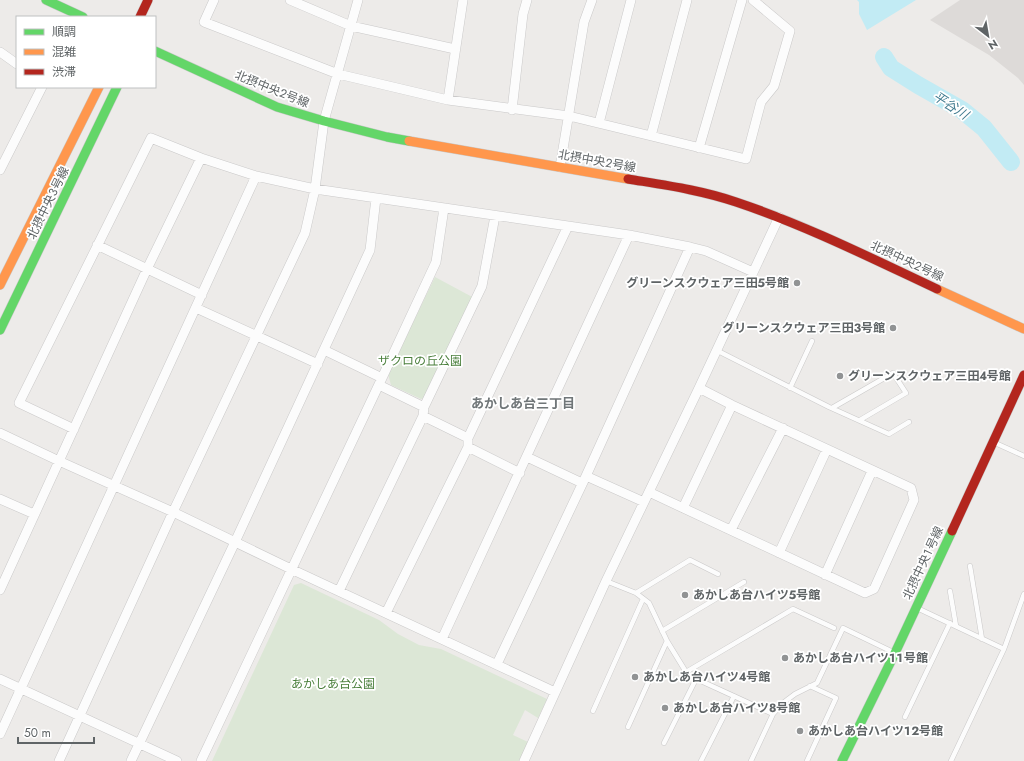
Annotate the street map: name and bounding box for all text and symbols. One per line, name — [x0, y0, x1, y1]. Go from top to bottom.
legend — [16, 16, 156, 88]
north arrow — [968, 16, 1008, 56]
text: 順調 — [52, 23, 76, 41]
text: N — [985, 35, 1001, 54]
text: 混雑 — [52, 43, 76, 61]
text: 渋滞 — [52, 63, 76, 81]
street label: 北摂中央２号線 — [232, 66, 312, 112]
water label: 平谷川 — [929, 87, 974, 125]
street label: 北摂中央２号線 — [557, 145, 637, 177]
street label: 北摂中央３号線 — [23, 164, 73, 242]
street label: 北摂中央２号線 — [867, 236, 947, 286]
place label: グリーンスクウェア三田５号館 — [626, 274, 789, 292]
marker: グリーンスクウェア三田５号館 — [792, 278, 802, 288]
place label: グリーンスクウェア三田３号館 — [722, 319, 885, 337]
marker: グリーンスクウェア三田３号館 — [888, 323, 898, 333]
park label: ザクロの丘公園 — [378, 352, 462, 370]
place label: グリーンスクウェア三田４号館 — [848, 367, 1011, 385]
marker: グリーンスクウェア三田４号館 — [835, 371, 845, 381]
district label: あかしあ台三丁目 — [471, 394, 575, 413]
street label: 北摂中央１号線 — [898, 523, 948, 603]
place label: あかしあ台ハイツ５号館 — [693, 586, 820, 604]
marker: あかしあ台ハイツ５号館 — [680, 590, 690, 600]
place label: あかしあ台ハイツ１１号館 — [793, 649, 928, 667]
marker: あかしあ台ハイツ１１号館 — [780, 653, 790, 663]
place label: あかしあ台ハイツ４号館 — [643, 668, 770, 686]
marker: あかしあ台ハイツ４号館 — [630, 672, 640, 682]
park label: あかしあ台公園 — [291, 675, 375, 693]
place label: あかしあ台ハイツ８号館 — [673, 699, 800, 717]
marker: あかしあ台ハイツ８号館 — [660, 703, 670, 713]
scale bar — [18, 719, 94, 745]
place label: あかしあ台ハイツ１２号館 — [808, 722, 943, 740]
text: 50 m — [24, 724, 51, 742]
marker: あかしあ台ハイツ１２号館 — [795, 726, 805, 736]

